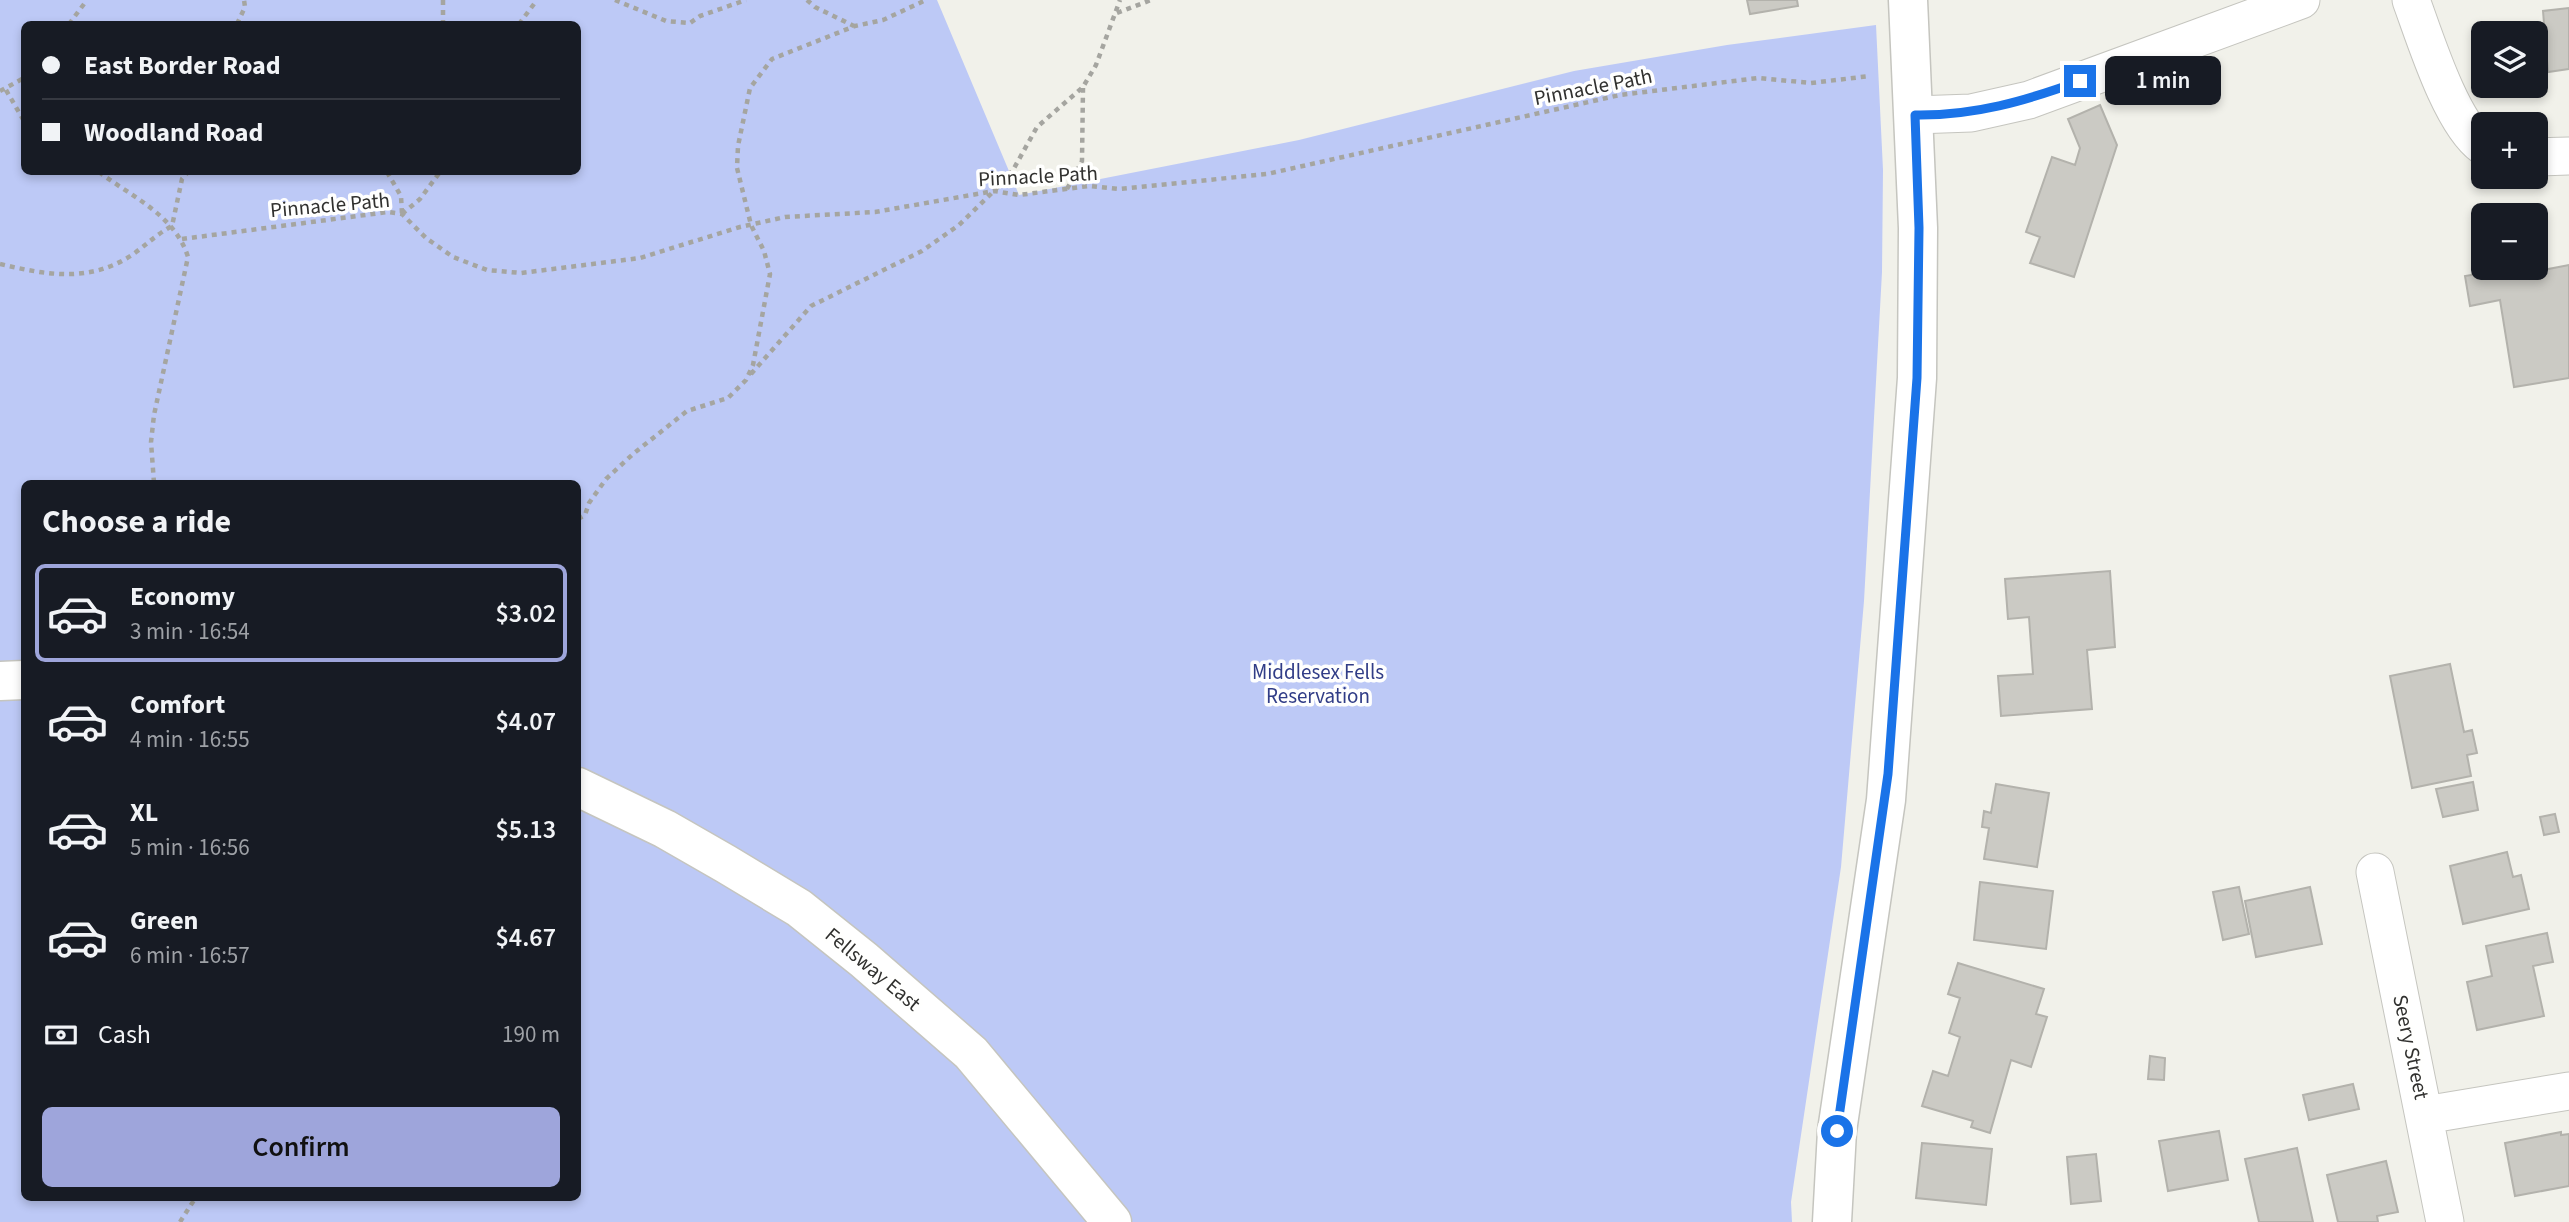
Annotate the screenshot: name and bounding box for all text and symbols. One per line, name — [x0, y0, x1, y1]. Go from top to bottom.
map controls — [2471, 21, 2548, 280]
button: layers — [2471, 21, 2548, 98]
text: East Border Road — [84, 47, 281, 84]
callout: 1 min — [2104, 56, 2220, 106]
street label: Pinnacle Path — [1531, 61, 1655, 113]
text: 1 min — [2136, 64, 2190, 97]
route end — [2064, 65, 2096, 97]
button: + — [2471, 112, 2548, 189]
text: Woodland Road — [84, 114, 263, 151]
street label: Pinnacle Path — [977, 158, 1099, 194]
street label: Pinnacle Path — [269, 185, 391, 225]
button: − — [2471, 203, 2548, 280]
text: Choose a ride — [42, 499, 231, 545]
text: Economy — [130, 578, 235, 615]
icon: car — [46, 582, 109, 645]
text: $3.02 — [495, 595, 556, 632]
text: 3 min · 16:54 — [130, 615, 250, 648]
park label: Middlesex Fells Reservation — [1252, 657, 1384, 711]
text: Comfort — [130, 686, 225, 723]
icon: car — [46, 690, 109, 753]
text: $4.07 — [495, 703, 556, 740]
text: 4 min · 16:55 — [130, 723, 250, 756]
text: XL — [130, 794, 158, 831]
icon: car — [46, 798, 109, 861]
text: $5.13 — [495, 811, 556, 848]
text: 5 min · 16:56 — [130, 831, 250, 864]
text: Green — [130, 902, 198, 939]
icon: car — [46, 906, 109, 969]
text: $4.67 — [495, 919, 556, 956]
street label: Fellsway East — [819, 920, 927, 1018]
text: 6 min · 16:57 — [130, 939, 250, 972]
street label: Seery Street — [2385, 992, 2437, 1102]
icon: cash — [42, 1016, 80, 1054]
text: Cash — [98, 1016, 151, 1053]
text: 190 m — [502, 1018, 560, 1051]
button: Confirm — [42, 1107, 560, 1187]
route start — [1821, 1115, 1853, 1147]

